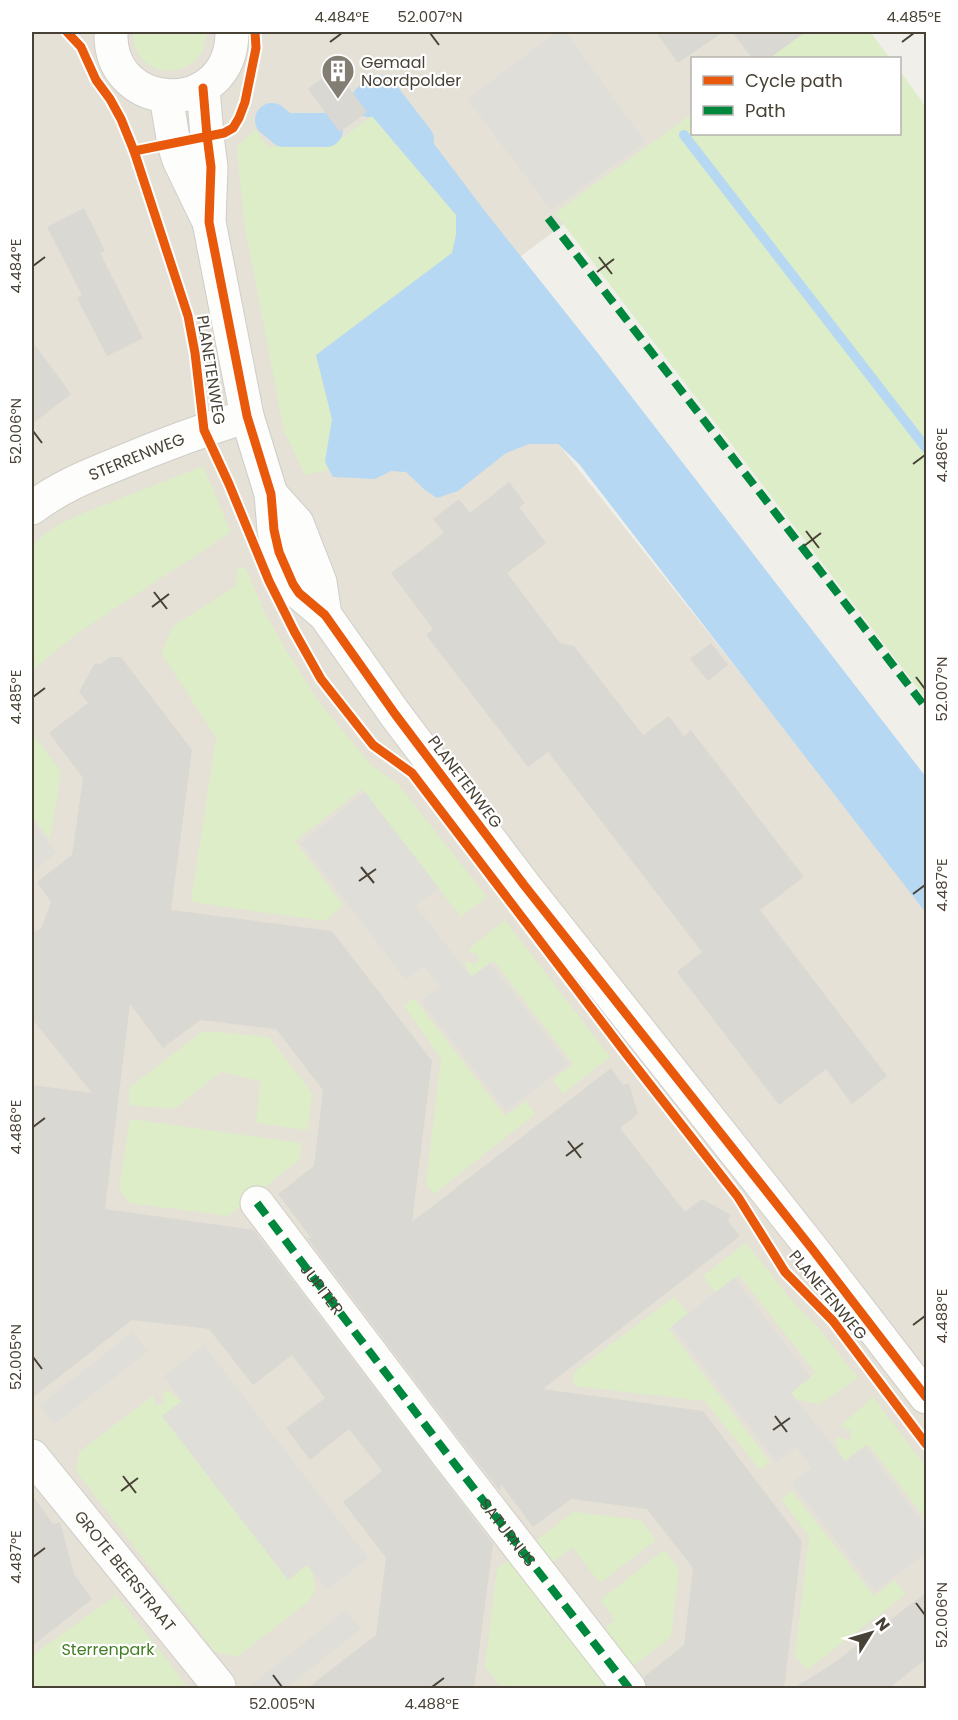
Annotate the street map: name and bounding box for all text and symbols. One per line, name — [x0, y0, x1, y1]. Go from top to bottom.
text: 4.484°E — [315, 6, 369, 27]
text: 52.007°N — [398, 6, 462, 27]
text: 4.485°E — [887, 6, 941, 27]
place label: Gemaal Noordpolder — [361, 51, 461, 92]
building icon: Gemaal Noordpolder — [320, 53, 356, 100]
legend — [691, 57, 901, 135]
text: Cycle path — [745, 68, 843, 93]
text: Path — [745, 98, 786, 123]
text: 4.484°E — [5, 239, 26, 293]
street label: PLANETENWEG — [191, 313, 231, 427]
text: 52.006°N — [5, 398, 26, 464]
street label: STERRENWEG — [85, 427, 188, 486]
text: 4.486°E — [931, 428, 952, 482]
text: 52.007°N — [931, 657, 952, 721]
text: 4.485°E — [5, 670, 26, 724]
street label: PLANETENWEG — [422, 731, 508, 833]
text: 4.487°E — [931, 858, 952, 912]
text: 4.486°E — [5, 1100, 26, 1154]
street label: PLANETENWEG — [784, 1245, 872, 1345]
street label: JUPITER — [295, 1259, 349, 1320]
text: 4.488°E — [931, 1289, 952, 1343]
text: 52.005°N — [5, 1324, 26, 1390]
street label: SATURNUS — [474, 1493, 542, 1571]
street label: GROTE BEERSTRAAT — [69, 1505, 182, 1637]
text: 4.487°E — [5, 1530, 26, 1584]
text: 52.006°N — [931, 1582, 952, 1648]
north arrow — [841, 1603, 901, 1663]
text: N — [870, 1613, 895, 1636]
park label: Sterrenpark — [61, 1638, 155, 1661]
text: 52.005°N — [249, 1693, 315, 1714]
text: 4.488°E — [405, 1693, 459, 1714]

